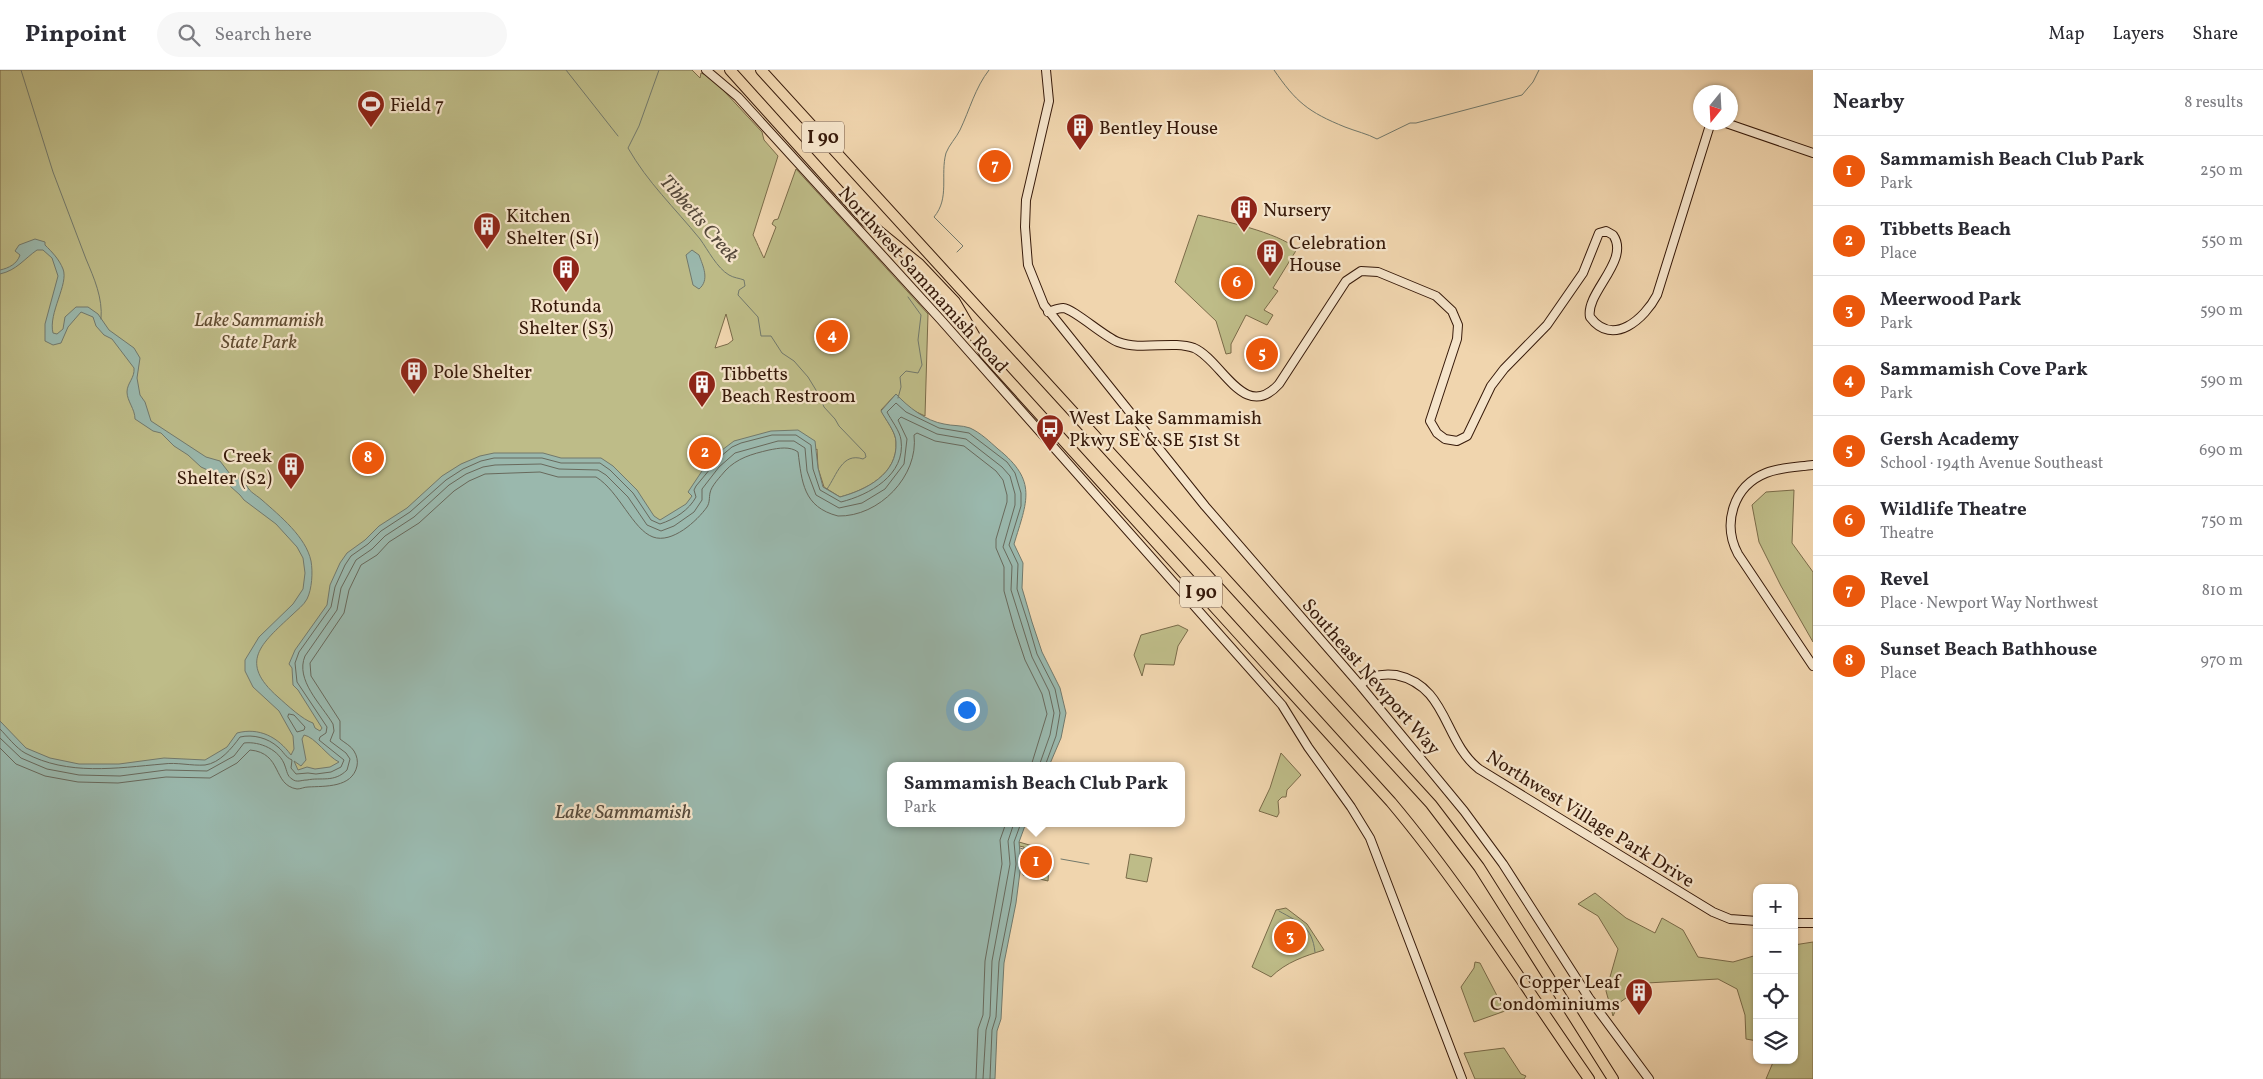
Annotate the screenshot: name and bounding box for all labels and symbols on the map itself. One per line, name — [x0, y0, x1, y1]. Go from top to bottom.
north arrow — [1693, 85, 1738, 130]
sports icon: Field 7 — [356, 89, 386, 128]
place label: Field 7 — [390, 93, 444, 119]
building icon: Bentley House — [1065, 112, 1095, 151]
place label: Bentley House — [1099, 116, 1218, 142]
road number: I 90 — [802, 122, 844, 152]
pin: 7 — [979, 147, 1011, 185]
water label: Tibbetts Creek — [652, 169, 745, 269]
street label: Northwest Sammamish Road — [831, 181, 1014, 379]
building icon: Nursery — [1229, 194, 1259, 233]
place label: Nursery — [1263, 198, 1331, 224]
place label: Kitchen Shelter (S1) — [506, 204, 599, 252]
building icon: Kitchen Shelter (S1) — [472, 211, 502, 250]
place label: Celebration House — [1289, 231, 1386, 279]
building icon: Celebration House — [1255, 238, 1285, 277]
building icon: Rotunda Shelter (S3) — [551, 254, 581, 293]
pin: 6 — [1221, 264, 1253, 302]
place label: Rotunda Shelter (S3) — [518, 294, 614, 342]
park label: Lake Sammamish State Park — [194, 308, 324, 356]
pin: 4 — [816, 317, 848, 355]
pin: 5 — [1246, 335, 1278, 373]
building icon: Pole Shelter — [399, 356, 429, 395]
place label: Pole Shelter — [433, 360, 532, 386]
place label: Tibbetts Beach Restroom — [721, 362, 856, 410]
building icon: Tibbetts Beach Restroom — [687, 369, 717, 408]
place label: West Lake Sammamish Pkwy SE & SE 51st St — [1069, 406, 1262, 454]
bus stop icon: West Lake Sammamish Pkwy SE & SE 51st St — [1035, 413, 1065, 452]
pin: 2 — [689, 434, 721, 472]
pin: 8 — [352, 439, 384, 477]
place label: Creek Shelter (S2) — [177, 444, 272, 492]
building icon: Creek Shelter (S2) — [276, 451, 306, 490]
road number: I 90 — [1180, 577, 1222, 608]
street label: Southeast Newport Way — [1295, 593, 1446, 761]
your location — [954, 697, 980, 723]
street label: Northwest Village Park Drive — [1481, 745, 1699, 895]
water label: Lake Sammamish — [554, 799, 692, 827]
pin: 1 — [1020, 843, 1052, 881]
pin: 3 — [1274, 918, 1306, 956]
place label: Copper Leaf Condominiums — [1490, 970, 1621, 1018]
building icon: Copper Leaf Condominiums — [1624, 977, 1654, 1016]

